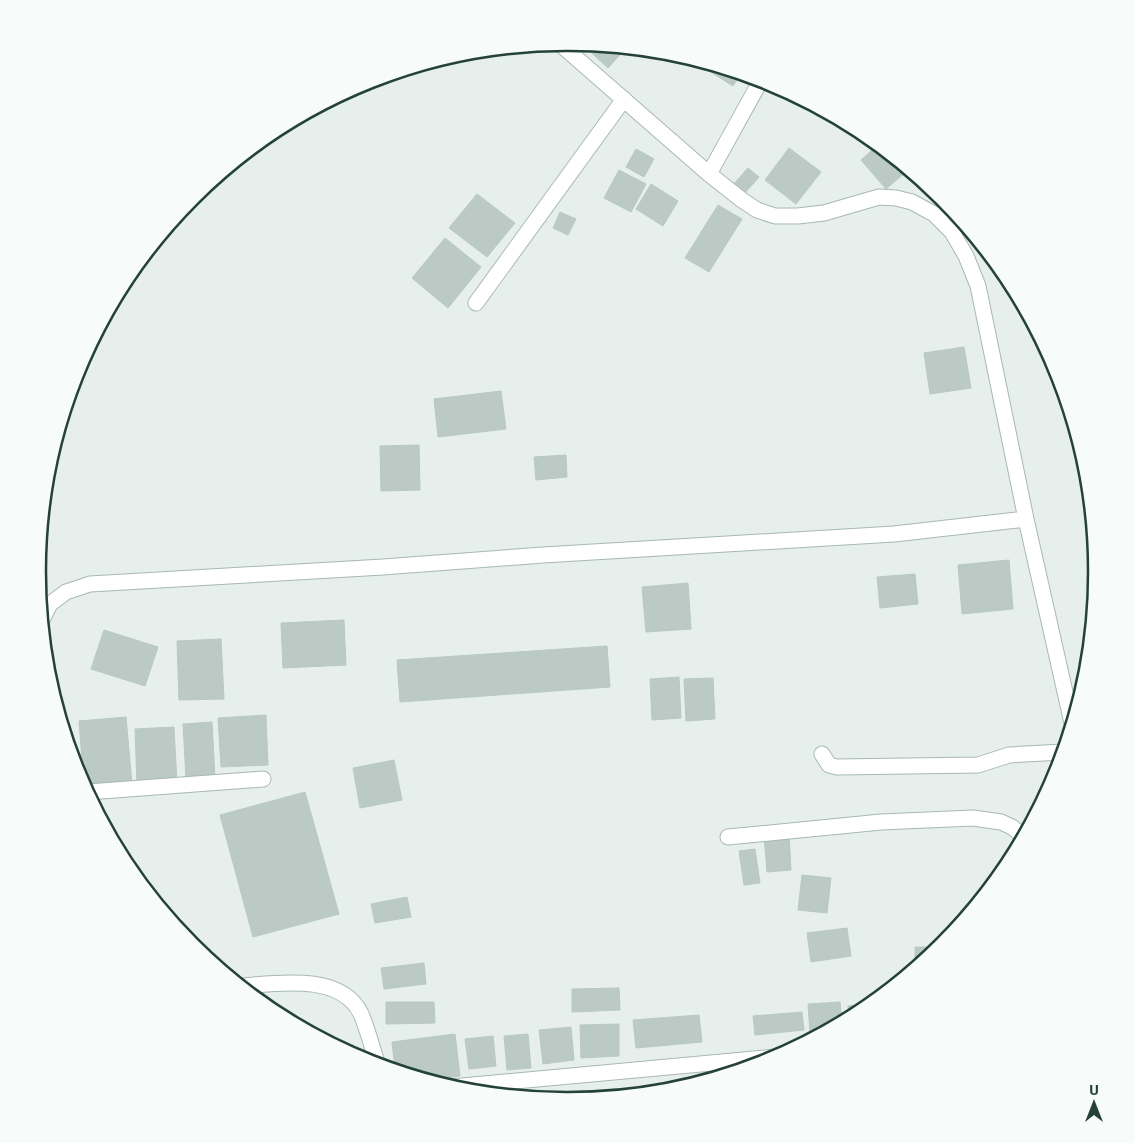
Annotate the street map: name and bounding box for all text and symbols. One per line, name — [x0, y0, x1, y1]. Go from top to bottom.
north arrow — [1069, 1078, 1119, 1128]
text: U — [1089, 1081, 1099, 1098]

